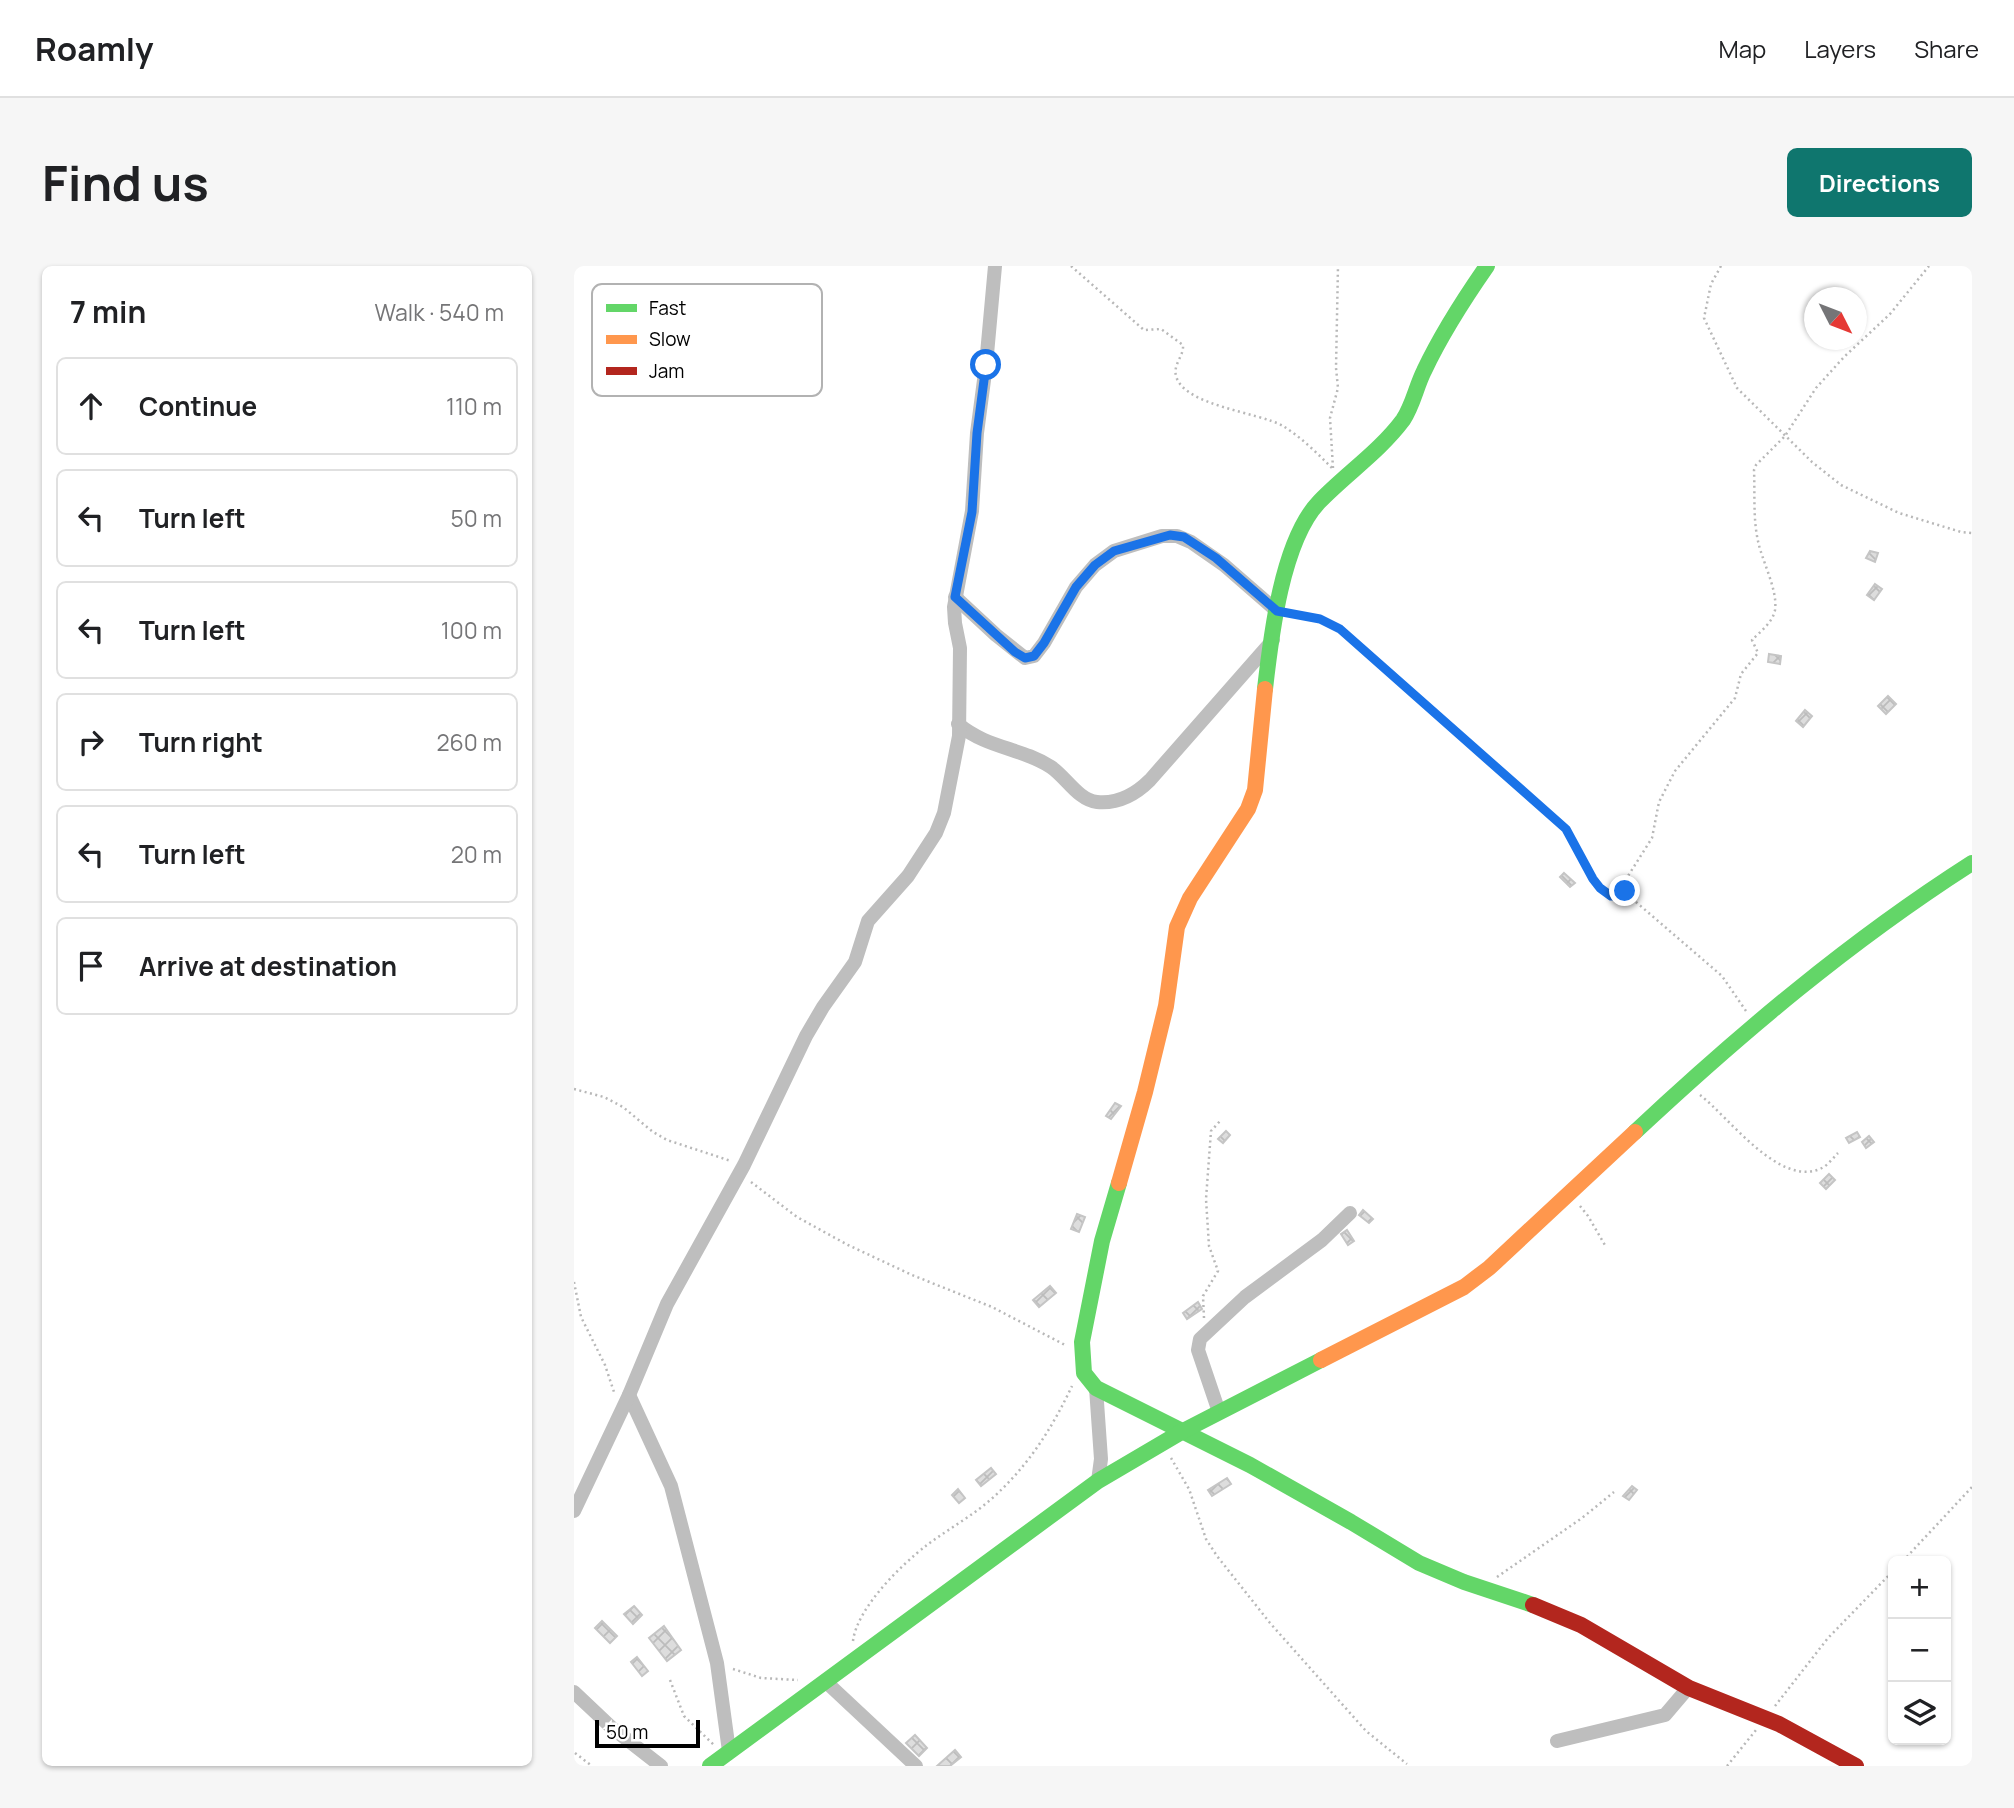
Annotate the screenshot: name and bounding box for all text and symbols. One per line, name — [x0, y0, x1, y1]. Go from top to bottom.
text: Roamly — [35, 26, 154, 71]
text: Map — [1719, 32, 1766, 65]
text: Layers — [1804, 32, 1876, 65]
text: Share — [1914, 32, 1979, 65]
button: Directions — [1787, 148, 1972, 217]
text: Find us — [42, 149, 209, 216]
legend — [592, 284, 822, 396]
north arrow — [1804, 287, 1867, 350]
text: 7 min — [70, 291, 146, 332]
text: Fast — [649, 295, 686, 321]
text: Walk · 540 m — [375, 296, 504, 328]
text: Slow — [649, 326, 691, 352]
route start — [970, 349, 1001, 380]
text: Jam — [649, 358, 684, 384]
icon: ahead — [72, 387, 110, 425]
text: Continue — [139, 388, 257, 424]
text: 110 m — [446, 390, 502, 422]
icon: left — [72, 499, 110, 537]
text: Turn left — [139, 500, 246, 536]
text: 50 m — [451, 502, 502, 534]
icon: left — [72, 611, 110, 649]
text: Turn left — [139, 612, 246, 648]
text: 100 m — [441, 614, 502, 646]
icon: right — [72, 723, 110, 761]
text: Turn right — [139, 724, 263, 760]
text: 260 m — [436, 726, 502, 758]
icon: left — [72, 835, 110, 873]
text: Turn left — [139, 836, 246, 872]
text: 20 m — [451, 838, 502, 870]
route end — [1609, 875, 1640, 906]
icon: arrive — [72, 947, 110, 985]
text: Arrive at destination — [139, 948, 397, 984]
map controls — [1888, 1556, 1951, 1745]
button: + — [1888, 1556, 1951, 1619]
button: − — [1888, 1619, 1951, 1682]
button: layers — [1888, 1682, 1951, 1745]
scale bar — [595, 1717, 700, 1749]
text: 50 m — [606, 1719, 648, 1745]

